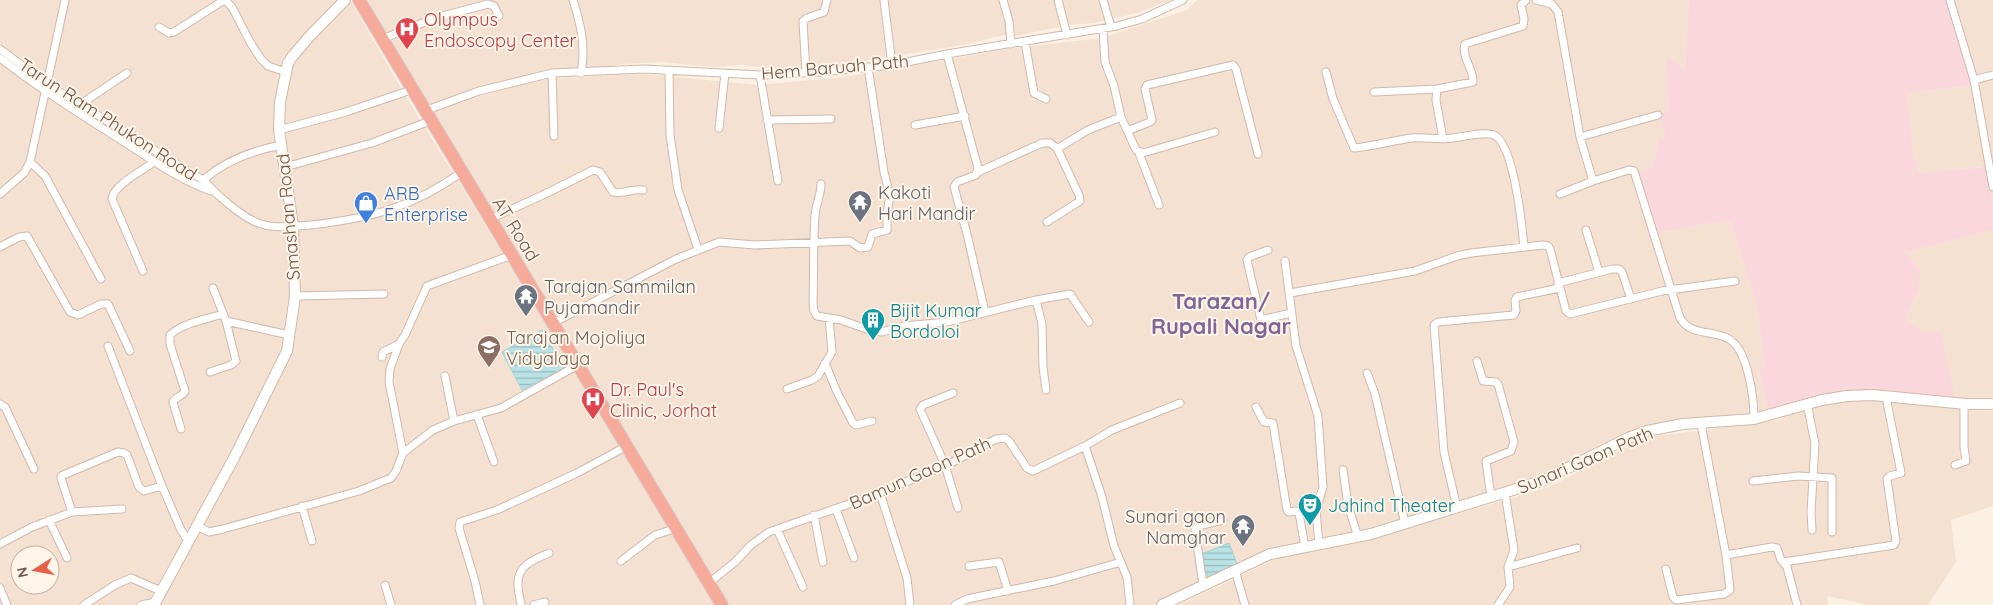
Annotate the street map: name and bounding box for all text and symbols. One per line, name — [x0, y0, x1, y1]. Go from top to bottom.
place label: Olympus Endoscopy Center — [424, 8, 577, 52]
hospital icon: Olympus Endoscopy Center — [394, 16, 420, 50]
street label: Hem Baruah Path — [760, 49, 910, 85]
street label: Tarun Ram Phukon Road — [14, 53, 202, 185]
street label: Smashan Road — [271, 153, 305, 281]
place label: Kakoti Hari Mandir — [878, 181, 976, 225]
place label: ARB Enterprise — [384, 182, 468, 226]
temple icon: Kakoti Hari Mandir — [847, 189, 873, 223]
shop icon: ARB Enterprise — [353, 190, 379, 224]
street label: AT Road — [487, 193, 545, 265]
place label: Tarajan Sammilan Pujamandir — [544, 275, 696, 319]
temple icon: Tarajan Sammilan Pujamandir — [513, 283, 539, 317]
district label: Tarazan/ Rupali Nagar — [1151, 287, 1291, 340]
place label: Bijit Kumar Bordoloi — [890, 299, 982, 343]
building icon: Bijit Kumar Bordoloi — [860, 307, 886, 341]
place label: Tarajan Mojoliya Vidyalaya — [506, 326, 645, 370]
school or university icon: Tarajan Mojoliya Vidyalaya — [476, 334, 502, 368]
place label: Dr. Paul's Clinic, Jorhat — [610, 378, 717, 422]
hospital icon: Dr. Paul's Clinic, Jorhat — [580, 386, 606, 420]
street label: Sunari Gaon Path — [1514, 421, 1656, 499]
street label: Bamun Gaon Path — [846, 432, 994, 514]
theatre icon: Jahind Theater — [1297, 492, 1323, 526]
place label: Jahind Theater — [1328, 494, 1455, 517]
place label: Sunari gaon Namghar — [1125, 505, 1226, 549]
temple icon: Sunari gaon Namghar — [1230, 513, 1256, 547]
north arrow — [10, 545, 60, 595]
text: N — [12, 566, 32, 579]

